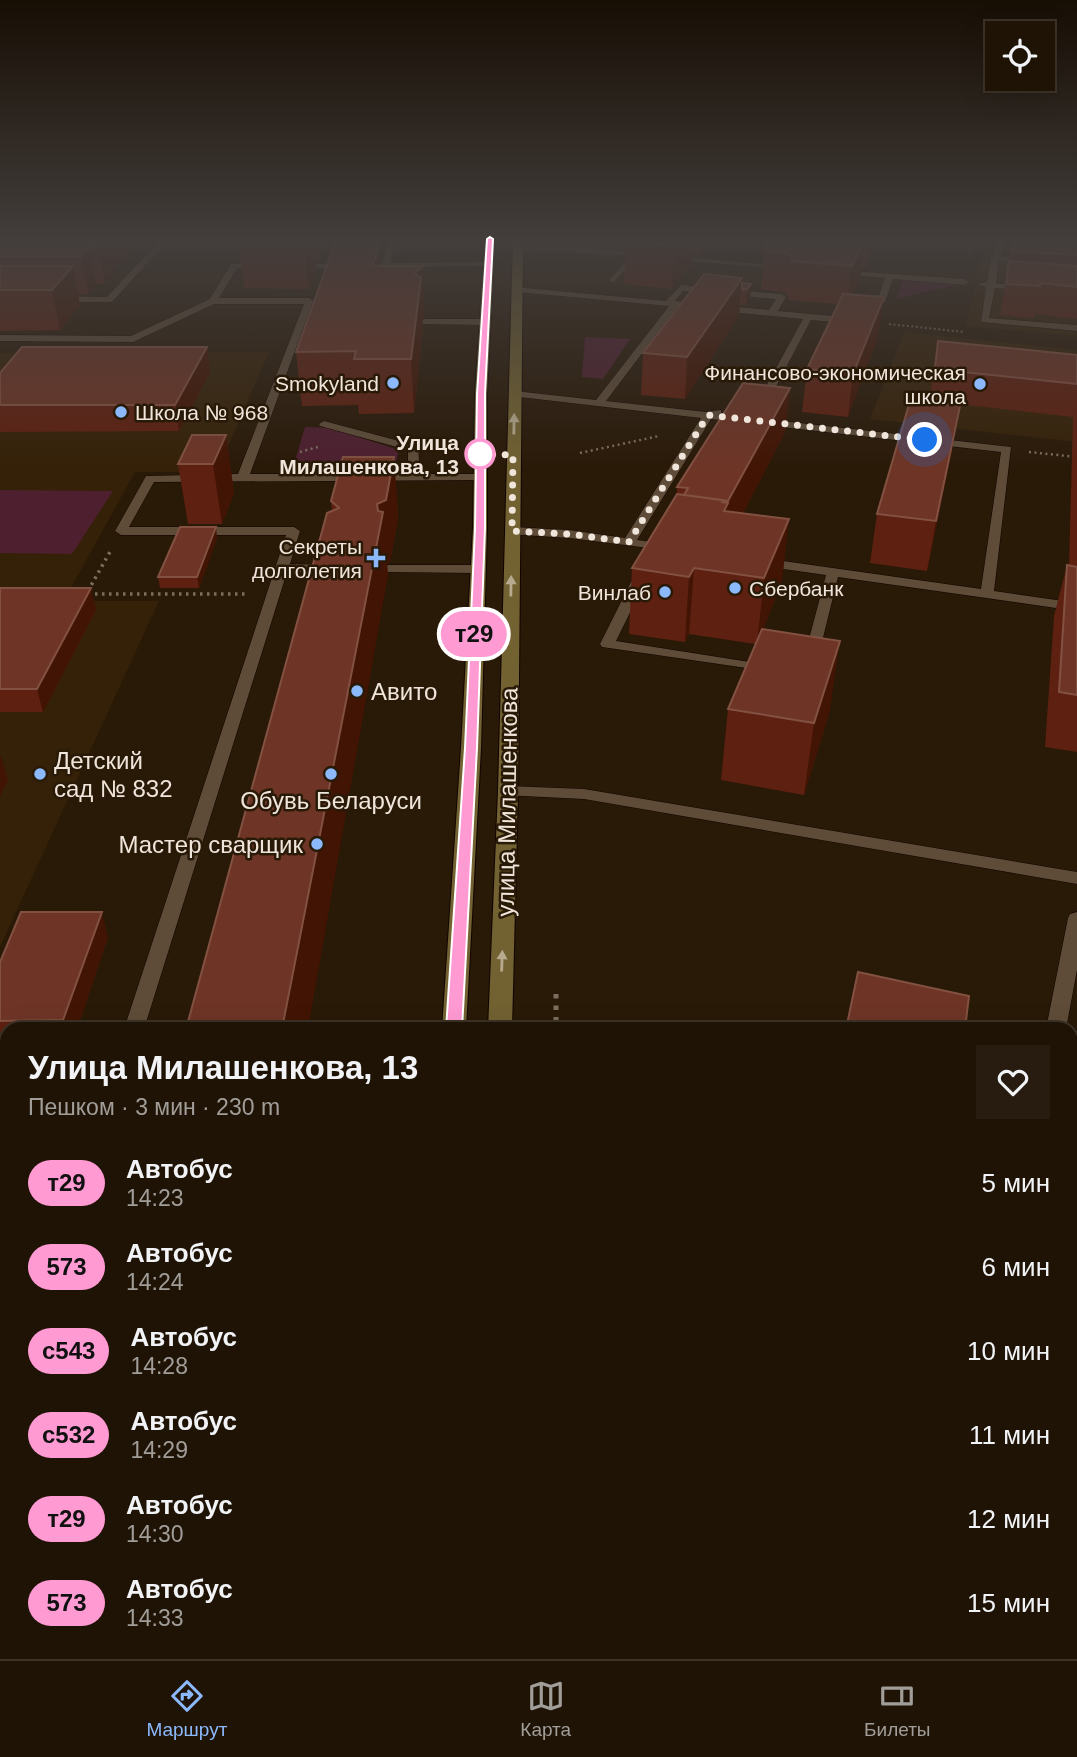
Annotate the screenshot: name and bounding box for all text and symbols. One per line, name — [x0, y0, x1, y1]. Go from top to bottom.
map controls — [985, 21, 1055, 91]
button: locate — [985, 21, 1055, 91]
place label: Финансово-экономическая школа — [704, 361, 966, 408]
place label: Smokyland — [275, 372, 379, 395]
marker: Smokyland — [385, 375, 401, 391]
marker: Финансово-экономическая школа — [972, 376, 988, 392]
place label: Школа № 968 — [135, 401, 268, 424]
marker: Школа № 968 — [113, 404, 129, 420]
one-way arrow — [508, 413, 520, 435]
your location — [907, 422, 942, 457]
place label: Улица Милашенкова, 13 — [279, 431, 459, 478]
marker: Улица Милашенкова, 13 — [465, 439, 495, 469]
place label: Секреты долголетия — [252, 535, 362, 582]
marker: Секреты долголетия — [368, 550, 384, 566]
one-way arrow — [505, 575, 517, 597]
place label: Сбербанк — [749, 577, 844, 600]
marker: Сбербанк — [727, 580, 743, 596]
place label: Винлаб — [578, 581, 651, 604]
marker: Винлаб — [657, 584, 673, 600]
line badge: т29 — [434, 611, 514, 657]
text: т29 — [455, 620, 493, 647]
place label: Авито — [371, 678, 437, 705]
marker: Авито — [349, 683, 365, 699]
street label: улица Милашенкова — [492, 687, 523, 917]
place label: Детский сад № 832 — [54, 747, 172, 802]
marker: Детский сад № 832 — [32, 766, 48, 782]
marker: Обувь Беларуси — [323, 766, 339, 782]
place label: Обувь Беларуси — [240, 787, 422, 814]
place label: Мастер сварщик — [118, 831, 303, 858]
marker: Мастер сварщик — [309, 836, 325, 852]
one-way arrow — [497, 950, 508, 972]
button: heart — [976, 1045, 1050, 1119]
text: Улица Милашенкова, 13 — [28, 1049, 418, 1086]
text: Пешком · 3 мин · 230 m — [28, 1094, 280, 1120]
text: Автобус — [126, 1154, 233, 1184]
text: 5 мин — [982, 1168, 1050, 1198]
text: т29 — [47, 1169, 86, 1196]
text: 14:23 — [126, 1185, 184, 1211]
text: Автобус — [126, 1238, 233, 1268]
text: 6 мин — [982, 1252, 1050, 1282]
text: 573 — [46, 1253, 87, 1280]
text: 14:24 — [126, 1269, 184, 1295]
text: Автобус — [130, 1322, 237, 1352]
text: 10 мин — [967, 1336, 1050, 1366]
text: с543 — [42, 1337, 95, 1364]
text: 14:28 — [130, 1353, 188, 1379]
text: Автобус — [130, 1406, 237, 1436]
text: 11 мин — [969, 1420, 1050, 1450]
text: с532 — [42, 1421, 95, 1448]
text: 14:29 — [130, 1437, 188, 1463]
text: Автобус — [126, 1490, 233, 1520]
text: 12 мин — [967, 1504, 1050, 1534]
text: т29 — [47, 1505, 86, 1532]
text: 14:30 — [126, 1521, 184, 1547]
text: Автобус — [126, 1574, 233, 1604]
text: 15 мин — [967, 1588, 1050, 1618]
text: 573 — [46, 1589, 87, 1616]
text: 14:33 — [126, 1605, 184, 1631]
tab: Маршрут — [146, 1677, 227, 1741]
tab: Карта — [520, 1677, 571, 1741]
tab: Билеты — [864, 1677, 931, 1741]

